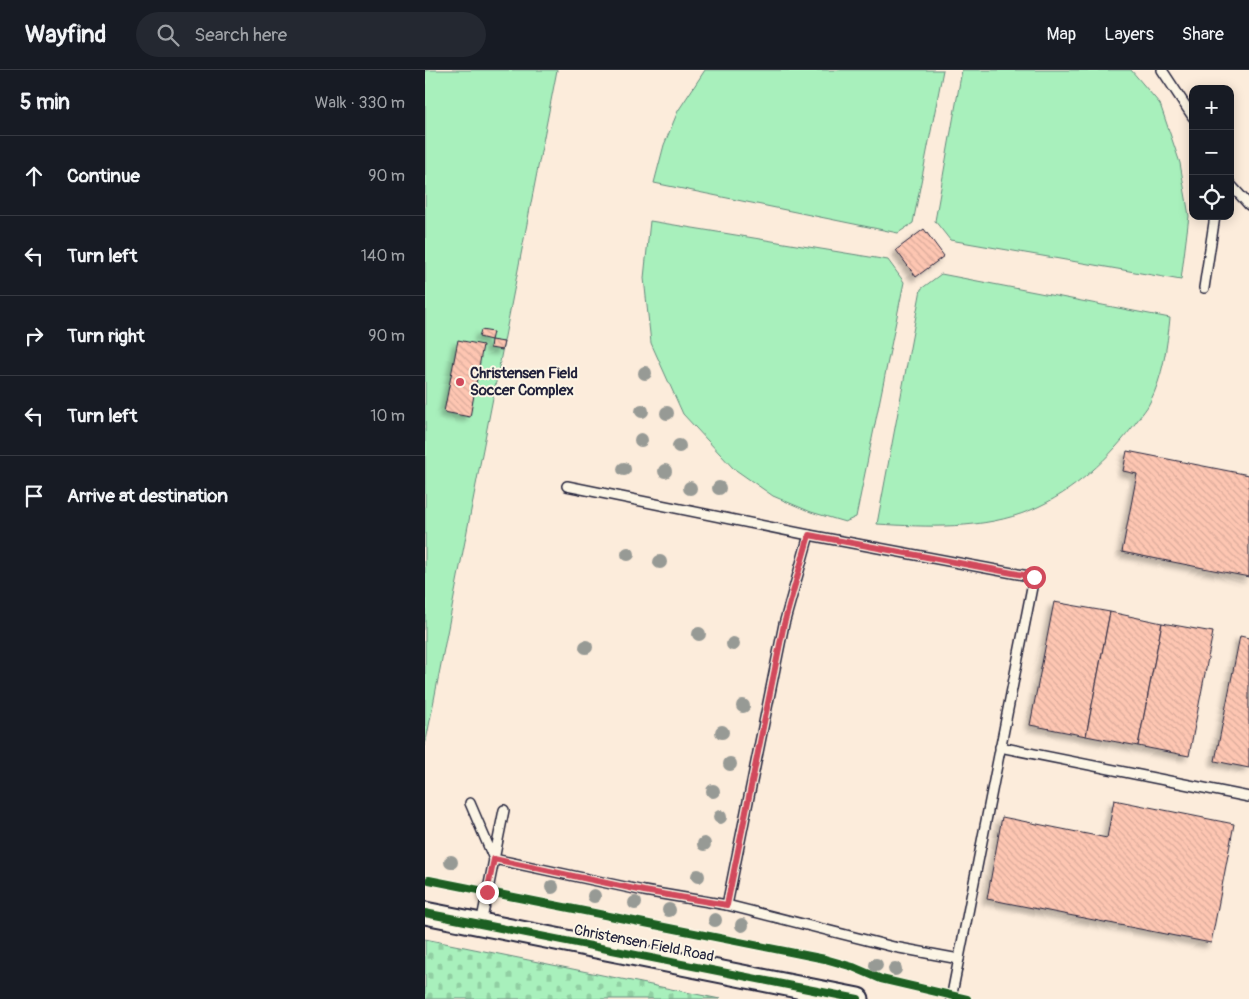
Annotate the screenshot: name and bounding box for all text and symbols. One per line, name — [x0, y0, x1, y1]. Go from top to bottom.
search box — [136, 12, 486, 57]
text: Wayfind — [25, 20, 106, 49]
icon: search — [154, 21, 182, 49]
text: Search here — [194, 23, 287, 47]
text: Map — [1047, 23, 1076, 46]
text: Layers — [1104, 23, 1154, 46]
text: Share — [1182, 23, 1224, 46]
map controls — [1189, 85, 1234, 220]
button: + — [1189, 85, 1234, 130]
text: 5 min — [20, 89, 70, 116]
text: Walk · 330 m — [315, 93, 405, 113]
button: − — [1189, 130, 1234, 175]
icon: ahead — [20, 162, 48, 190]
text: Continue — [67, 164, 140, 188]
text: 90 m — [368, 166, 405, 186]
button: locate — [1189, 175, 1234, 220]
icon: left — [20, 242, 48, 270]
text: Turn left — [67, 244, 137, 268]
text: 140 m — [361, 246, 405, 266]
icon: right — [20, 322, 48, 350]
text: Turn right — [67, 324, 145, 348]
text: 90 m — [368, 326, 405, 346]
place label: Christensen Field Soccer Complex — [470, 364, 578, 400]
marker: Christensen Field Soccer Complex — [454, 376, 466, 388]
icon: left — [20, 402, 48, 430]
text: Turn left — [67, 404, 137, 428]
text: 10 m — [370, 406, 405, 426]
icon: arrive — [20, 482, 48, 510]
text: Arrive at destination — [67, 484, 228, 508]
route start — [1023, 566, 1046, 589]
route end — [476, 881, 499, 904]
street label: Christensen Field Road — [572, 921, 716, 966]

